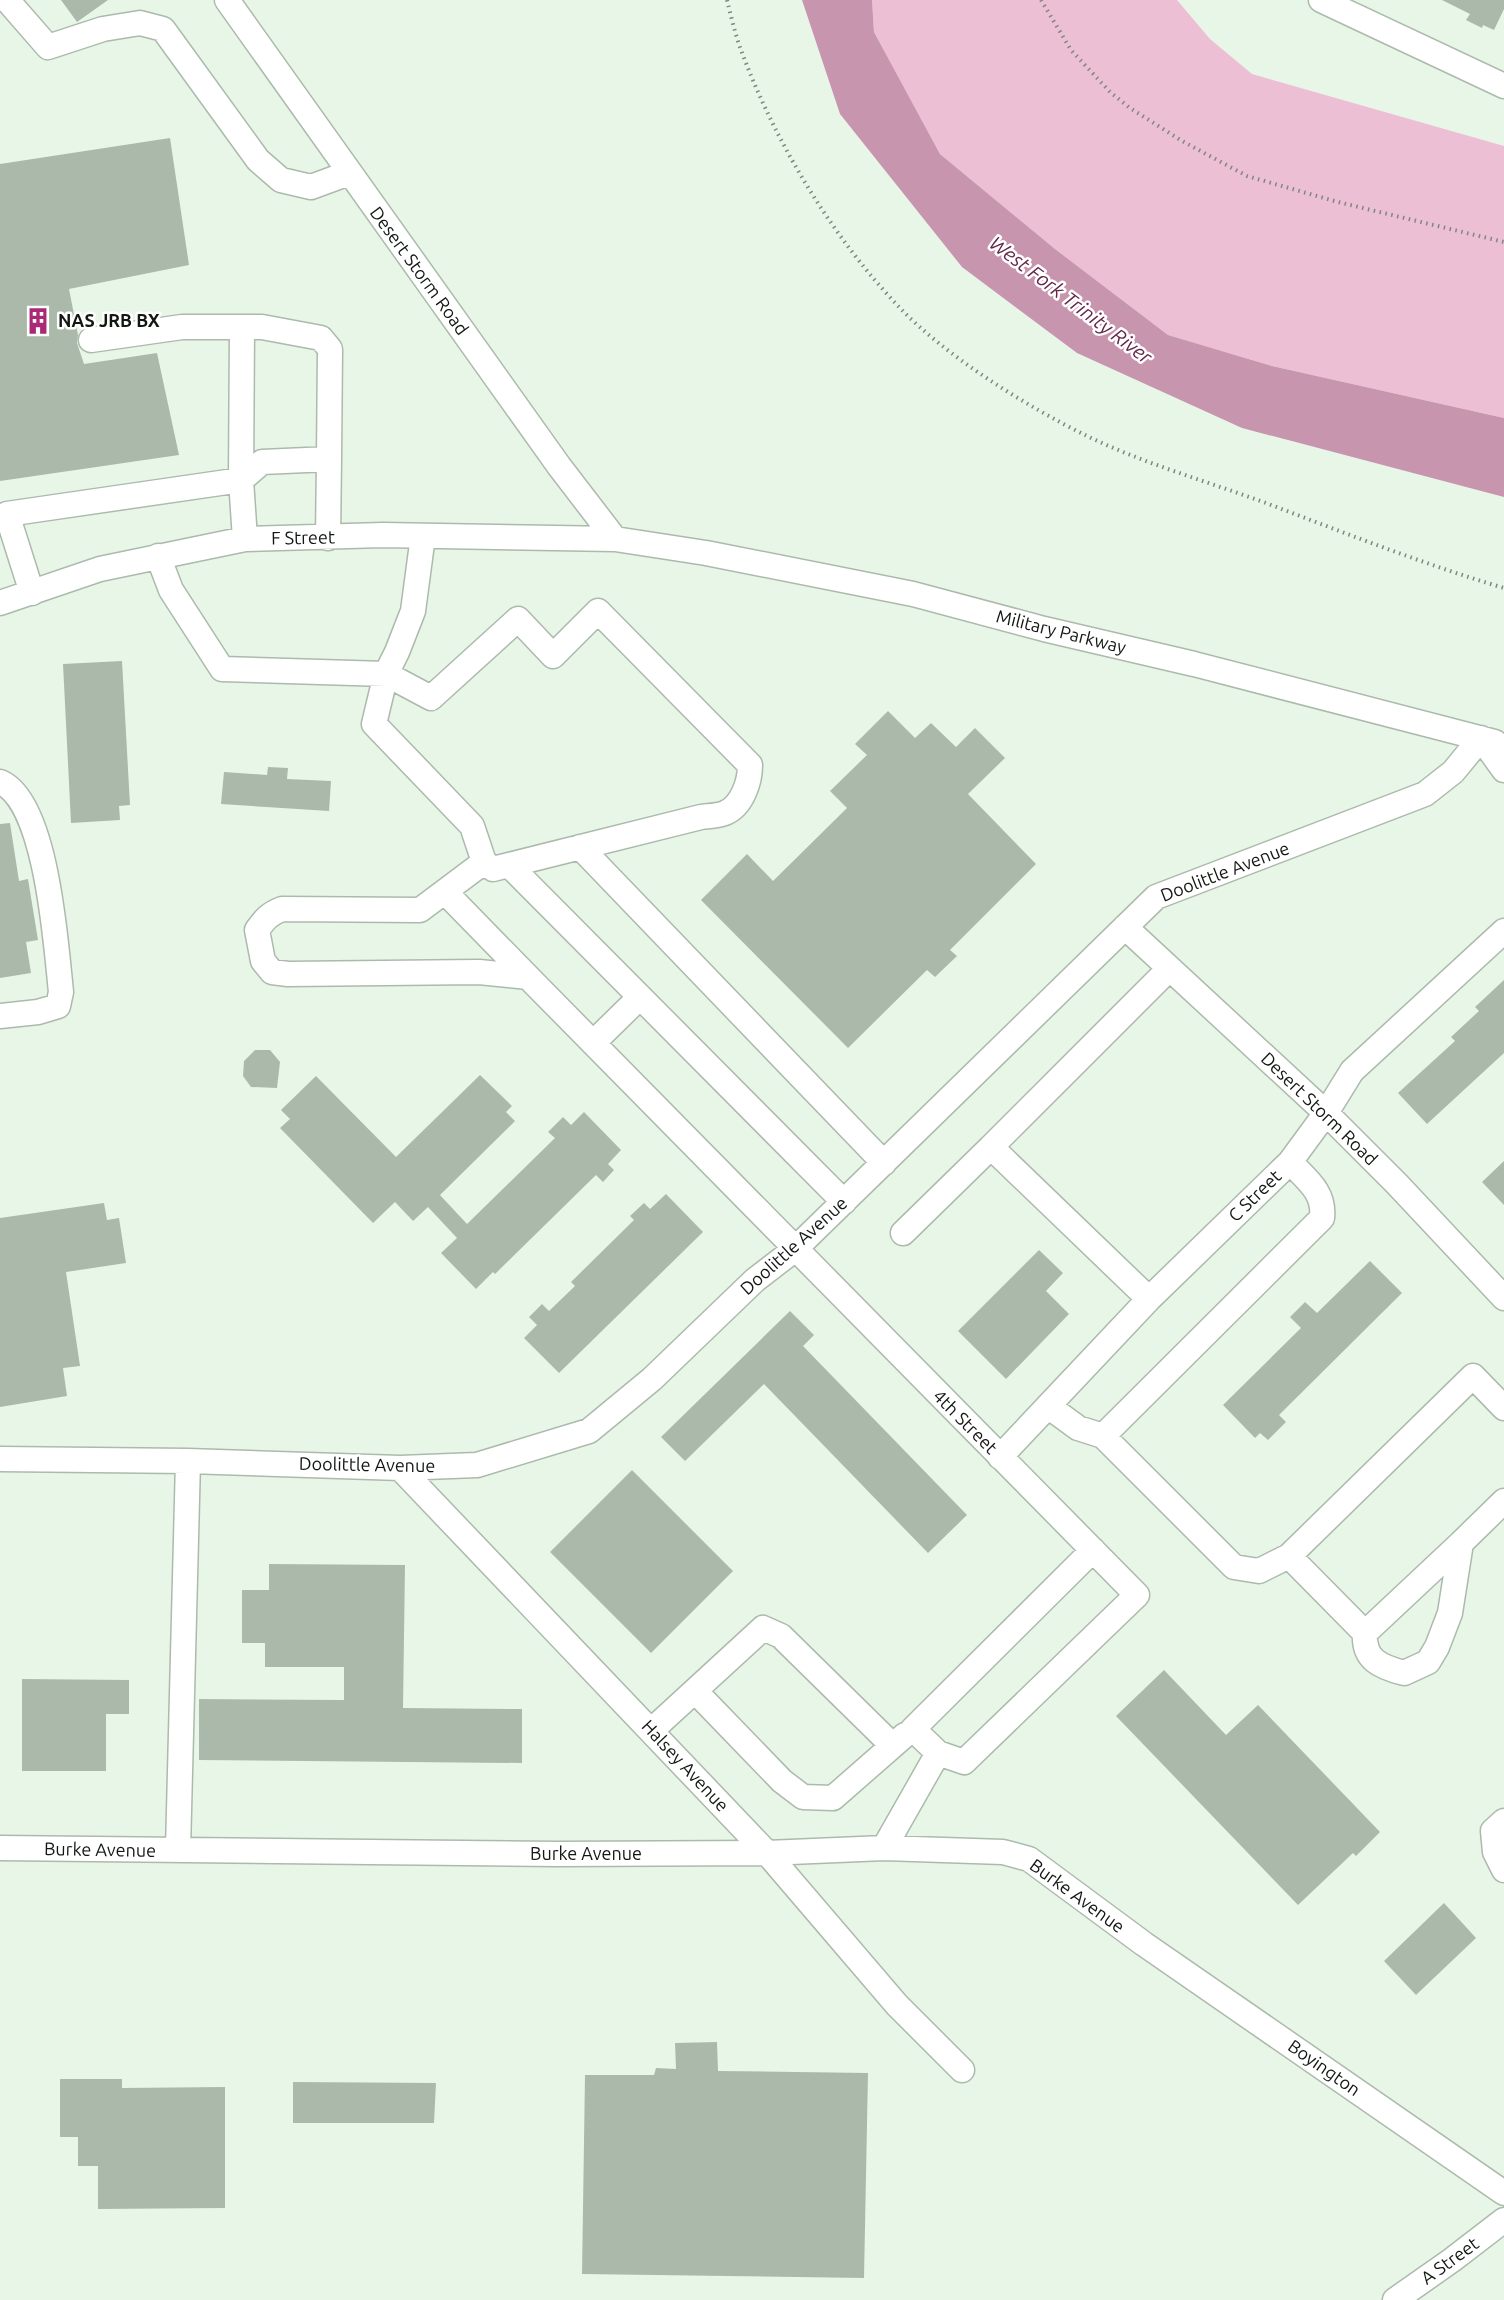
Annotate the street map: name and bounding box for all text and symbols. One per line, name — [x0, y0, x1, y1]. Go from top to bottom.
street label: Desert Storm Road — [367, 202, 473, 338]
water label: West Fork Trinity River — [986, 231, 1158, 369]
building icon: NAS JRB BX — [23, 306, 53, 336]
place label: NAS JRB BX — [58, 310, 160, 330]
street label: F Street — [271, 526, 335, 548]
street label: Military Parkway — [994, 605, 1129, 657]
street label: Doolittle Avenue — [1157, 837, 1292, 905]
street label: Desert Storm Road — [1258, 1048, 1382, 1169]
street label: C Street — [1224, 1165, 1285, 1225]
street label: Doolittle Avenue — [736, 1192, 851, 1298]
street label: 4th Street — [930, 1385, 1002, 1457]
street label: Doolittle Avenue — [299, 1453, 435, 1475]
street label: Halsey Avenue — [638, 1715, 733, 1815]
street label: Burke Avenue — [44, 1838, 156, 1860]
street label: Burke Avenue — [530, 1843, 642, 1863]
street label: Burke Avenue — [1026, 1854, 1129, 1936]
street label: Boyington — [1285, 2035, 1364, 2099]
street label: A Street — [1417, 2233, 1482, 2288]

